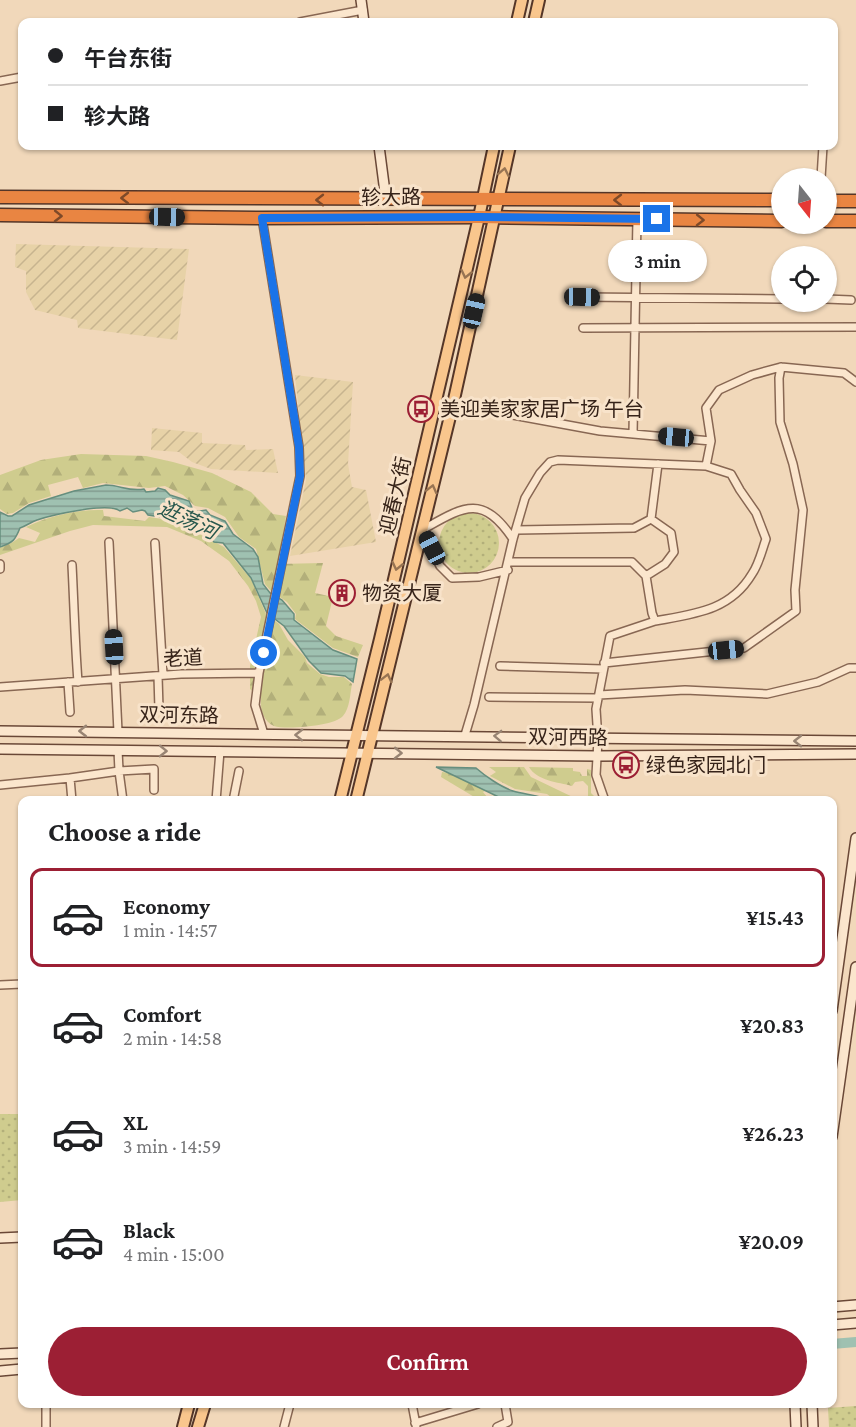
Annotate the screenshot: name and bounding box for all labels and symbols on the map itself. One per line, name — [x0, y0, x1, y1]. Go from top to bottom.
one-way arrow — [497, 168, 510, 178]
north arrow — [771, 168, 837, 234]
street label: 轸大路 — [361, 186, 421, 208]
one-way arrow — [120, 192, 129, 204]
one-way arrow — [315, 194, 324, 206]
one-way arrow — [614, 194, 623, 206]
route end — [643, 205, 670, 232]
car — [149, 208, 185, 226]
one-way arrow — [54, 210, 63, 222]
one-way arrow — [696, 214, 705, 226]
callout: 3 min — [608, 240, 706, 282]
one-way arrow — [460, 269, 473, 279]
car — [564, 288, 600, 306]
car — [461, 291, 487, 331]
bus stop icon: 美迎美家家居广场 午台 — [406, 394, 436, 424]
place label: 美迎美家家居广场 午台 — [440, 398, 644, 420]
car — [657, 426, 695, 448]
street label: 迎春大街 — [375, 455, 415, 537]
one-way arrow — [425, 484, 438, 494]
water label: 逛荡河 — [154, 496, 225, 546]
car — [416, 528, 448, 568]
one-way arrow — [392, 561, 405, 571]
building icon: 物资大厦 — [327, 578, 357, 608]
place label: 物资大厦 — [362, 582, 442, 604]
car — [104, 629, 124, 665]
route start — [250, 639, 277, 666]
car — [707, 639, 745, 661]
street label: 老道 — [162, 646, 204, 670]
one-way arrow — [379, 673, 392, 683]
street label: 双河东路 — [139, 703, 219, 727]
one-way arrow — [78, 725, 87, 738]
street label: 双河西路 — [528, 725, 608, 749]
one-way arrow — [294, 729, 303, 741]
one-way arrow — [493, 730, 502, 743]
one-way arrow — [793, 735, 802, 747]
one-way arrow — [159, 744, 168, 757]
one-way arrow — [394, 747, 403, 759]
bus stop icon: 绿色家园北门 — [611, 750, 641, 780]
place label: 绿色家园北门 — [646, 754, 766, 776]

